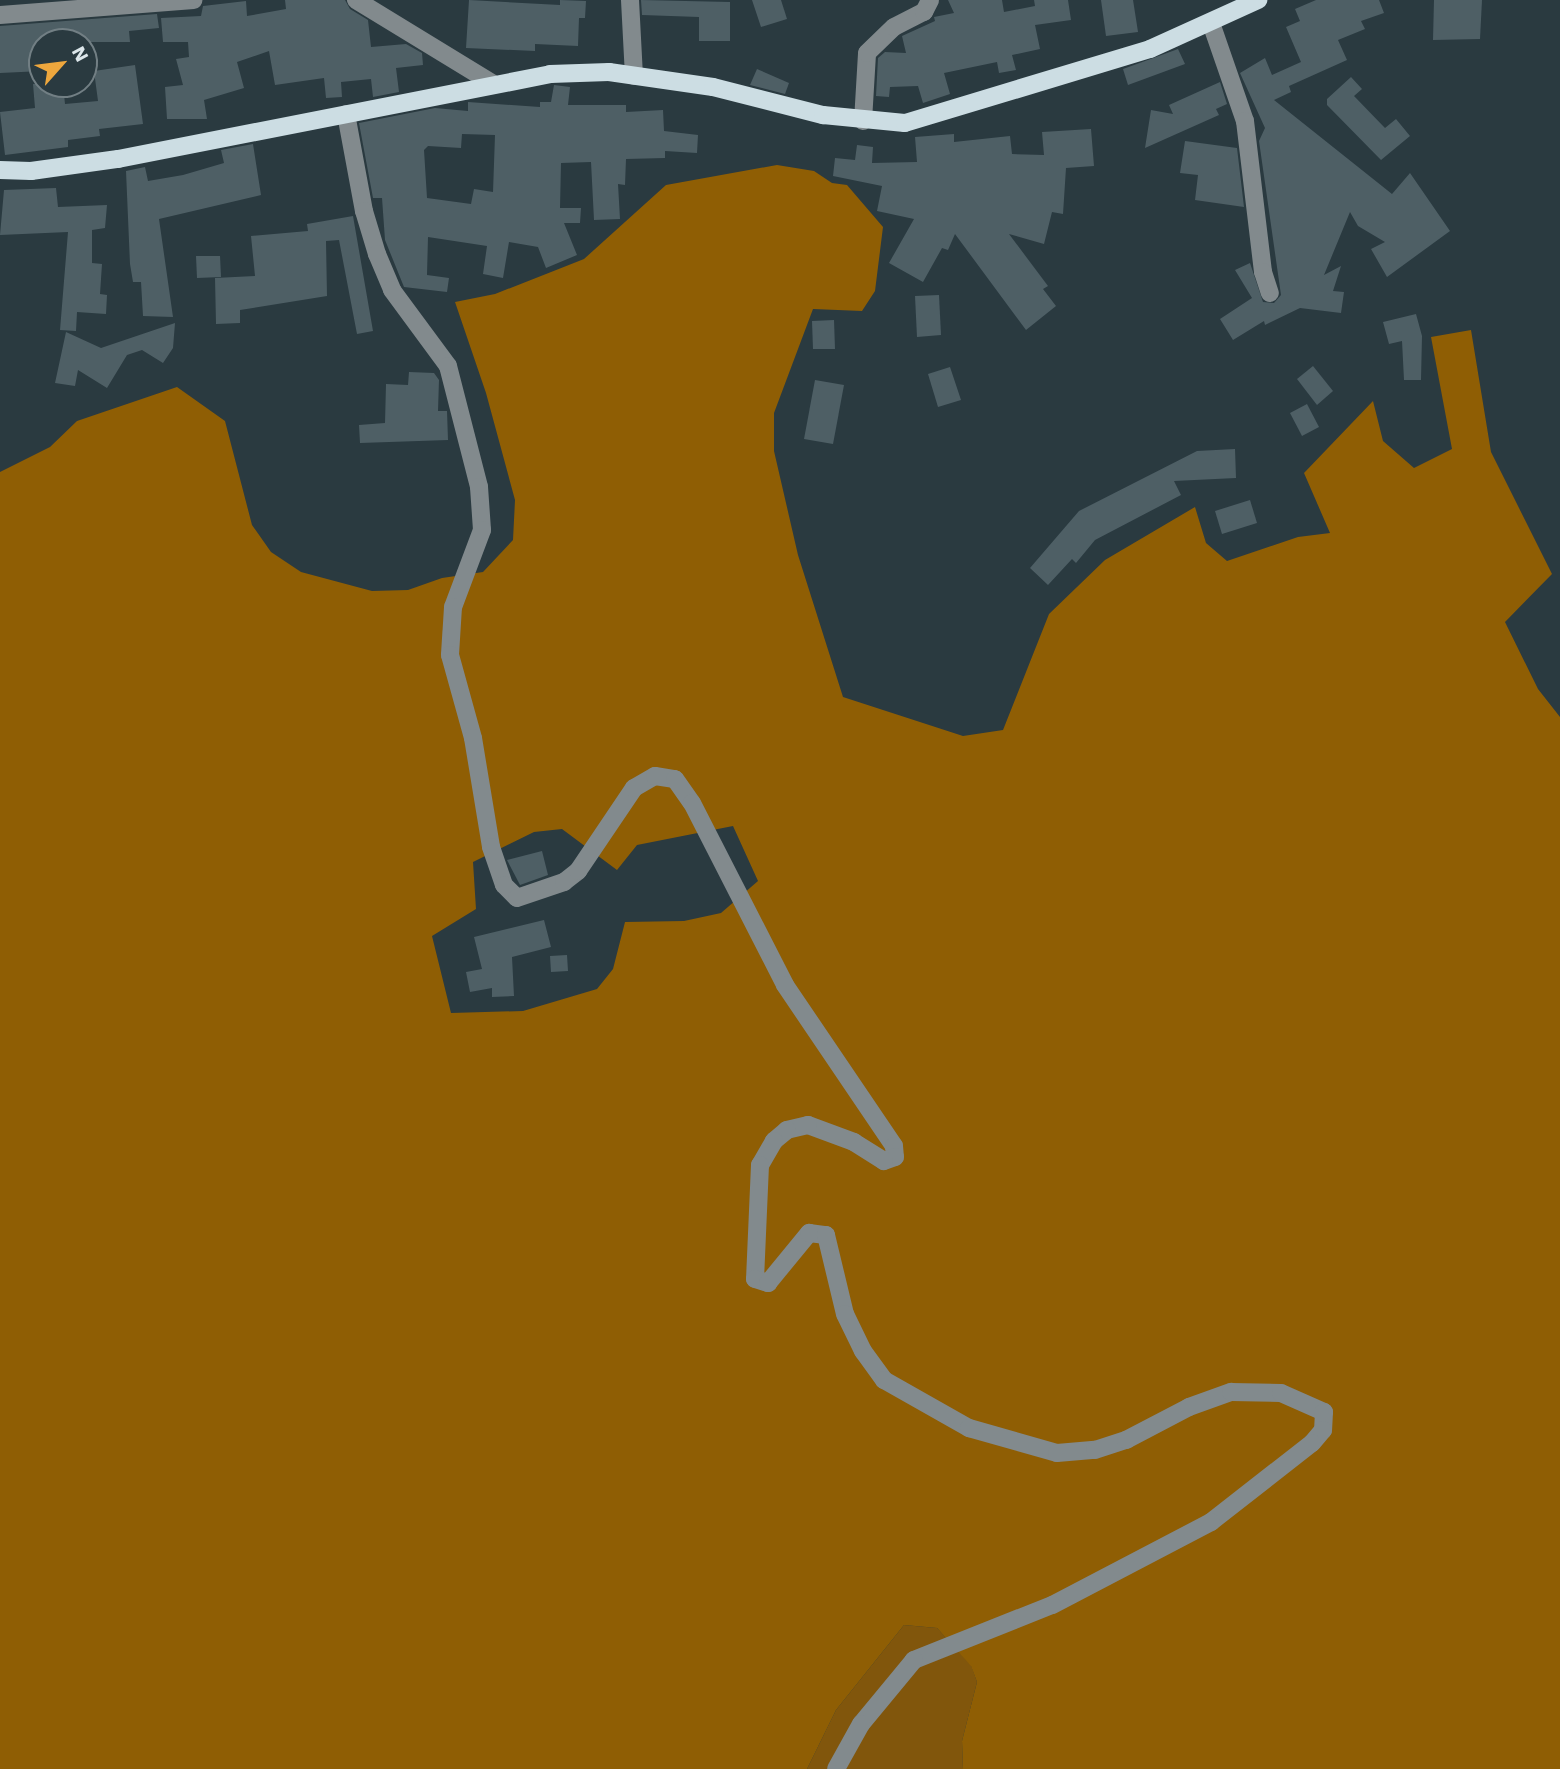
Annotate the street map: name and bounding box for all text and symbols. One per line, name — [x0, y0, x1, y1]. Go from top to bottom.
north arrow — [28, 28, 98, 98]
text: N — [67, 42, 94, 65]

